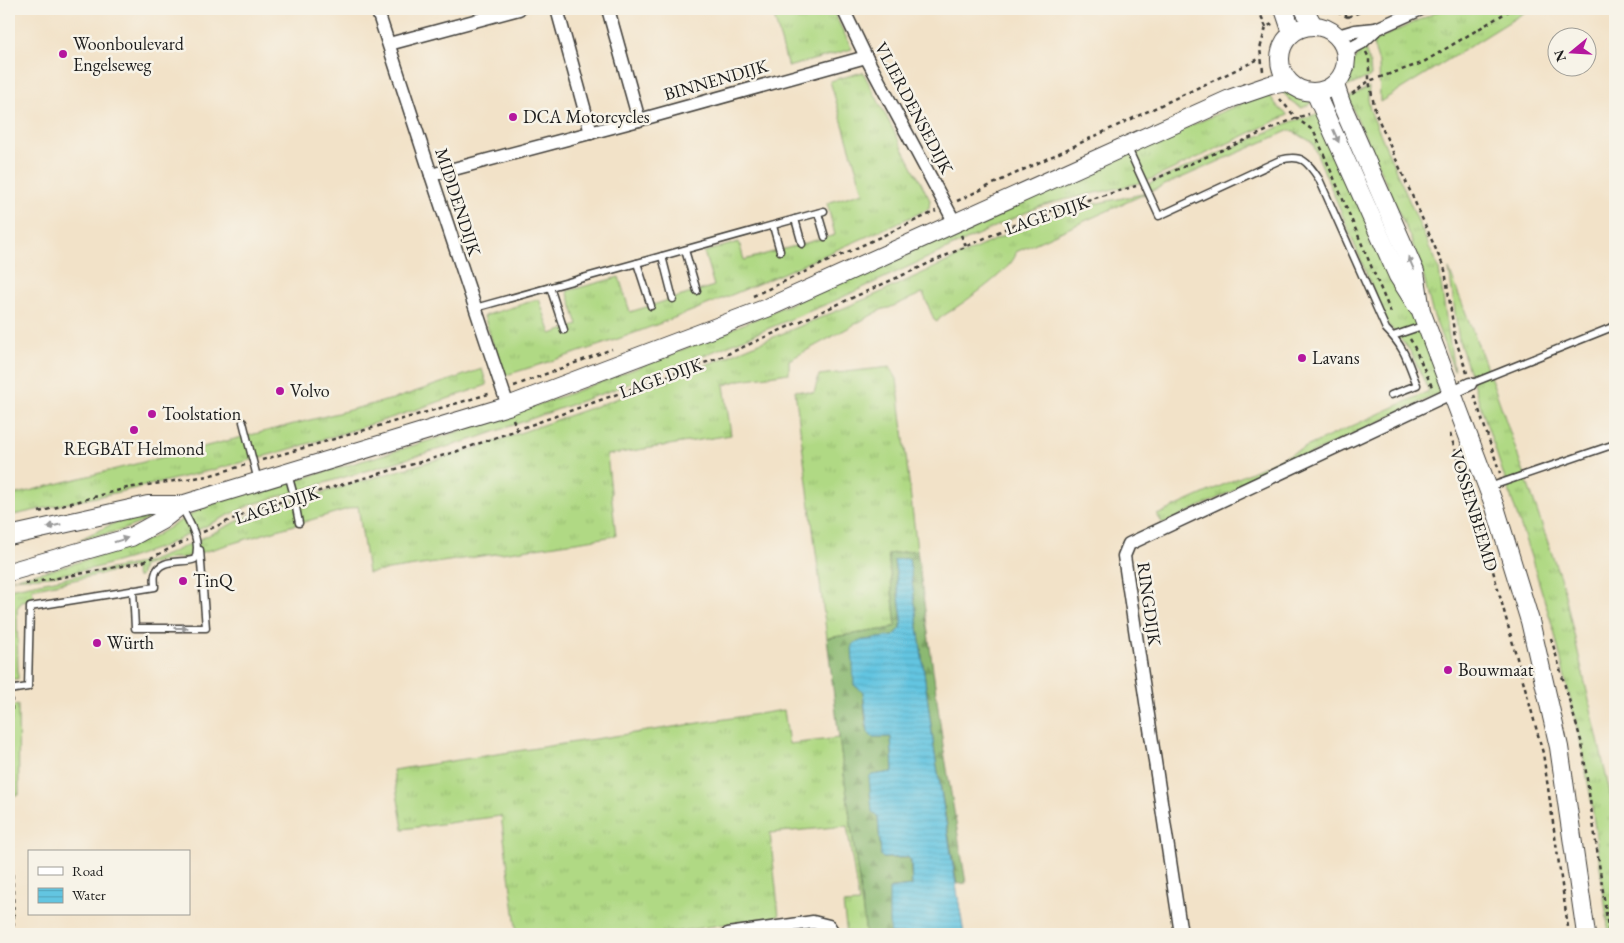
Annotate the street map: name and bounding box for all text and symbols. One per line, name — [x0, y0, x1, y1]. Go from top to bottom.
north arrow — [1546, 28, 1596, 78]
place label: Woonboulevard Engelseweg — [73, 32, 185, 76]
street label: VLIERDENSEDIJK — [870, 38, 959, 178]
text: N — [1549, 47, 1570, 64]
marker: Woonboulevard Engelseweg — [57, 48, 69, 60]
street label: BINNENDIJK — [661, 53, 771, 105]
place label: DCA Motorcycles — [523, 105, 650, 128]
marker: DCA Motorcycles — [507, 111, 519, 123]
one-way arrow — [1332, 129, 1340, 143]
street label: MIDDENDIJK — [430, 145, 487, 259]
street label: LAGE DIJK — [1002, 189, 1093, 240]
one-way arrow — [1407, 256, 1415, 270]
place label: Lavans — [1312, 346, 1360, 369]
street label: LAGE DIJK — [616, 352, 707, 403]
marker: Lavans — [1296, 352, 1308, 364]
place label: Volvo — [290, 379, 330, 402]
marker: Volvo — [274, 385, 286, 397]
place label: Toolstation — [162, 402, 242, 425]
marker: Toolstation — [146, 408, 158, 420]
marker: REGBAT Helmond — [128, 424, 140, 436]
place label: REGBAT Helmond — [64, 437, 205, 460]
street label: VOSSENBEEMD — [1445, 446, 1504, 574]
street label: LAGE DIJK — [232, 480, 323, 529]
one-way arrow — [47, 522, 62, 530]
one-way arrow — [113, 535, 128, 543]
street label: RINGDIJK — [1132, 561, 1167, 648]
place label: TinQ — [193, 569, 235, 592]
marker: TinQ — [177, 575, 189, 587]
one-way arrow — [174, 624, 190, 632]
place label: Würth — [107, 631, 154, 654]
marker: Würth — [91, 637, 103, 649]
place label: Bouwmaat — [1458, 658, 1534, 681]
marker: Bouwmaat — [1442, 664, 1454, 676]
legend — [28, 850, 190, 916]
text: Road — [72, 861, 104, 880]
text: Water — [72, 885, 106, 904]

